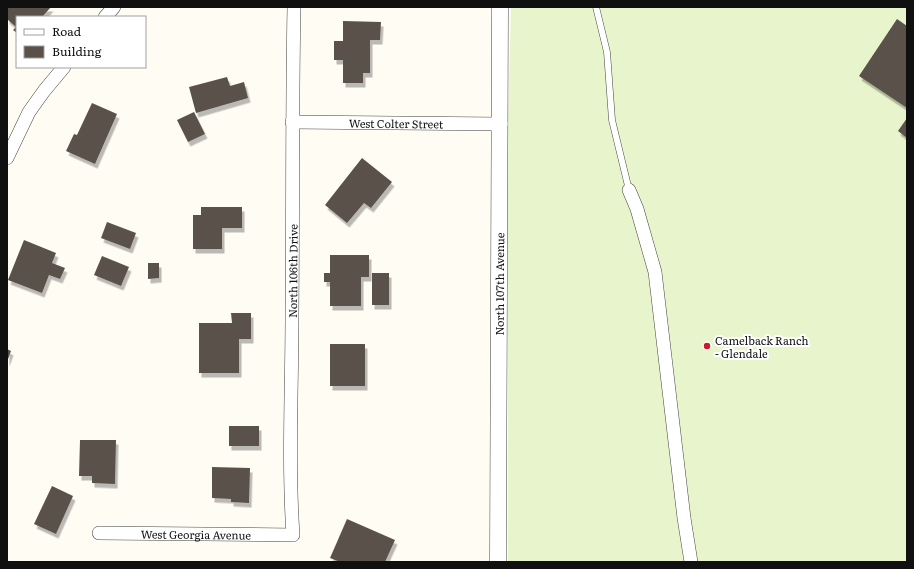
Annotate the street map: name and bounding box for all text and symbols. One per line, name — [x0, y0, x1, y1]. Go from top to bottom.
legend — [16, 16, 146, 68]
text: Road — [52, 22, 82, 40]
text: Building — [52, 42, 102, 60]
street label: West Colter Street — [349, 115, 444, 131]
street label: North 106th Drive — [284, 224, 300, 318]
street label: North 107th Avenue — [491, 232, 507, 336]
place label: Camelback Ranch - Glendale — [715, 332, 809, 361]
marker: Camelback Ranch - Glendale — [702, 341, 712, 351]
street label: West Georgia Avenue — [141, 525, 251, 543]

